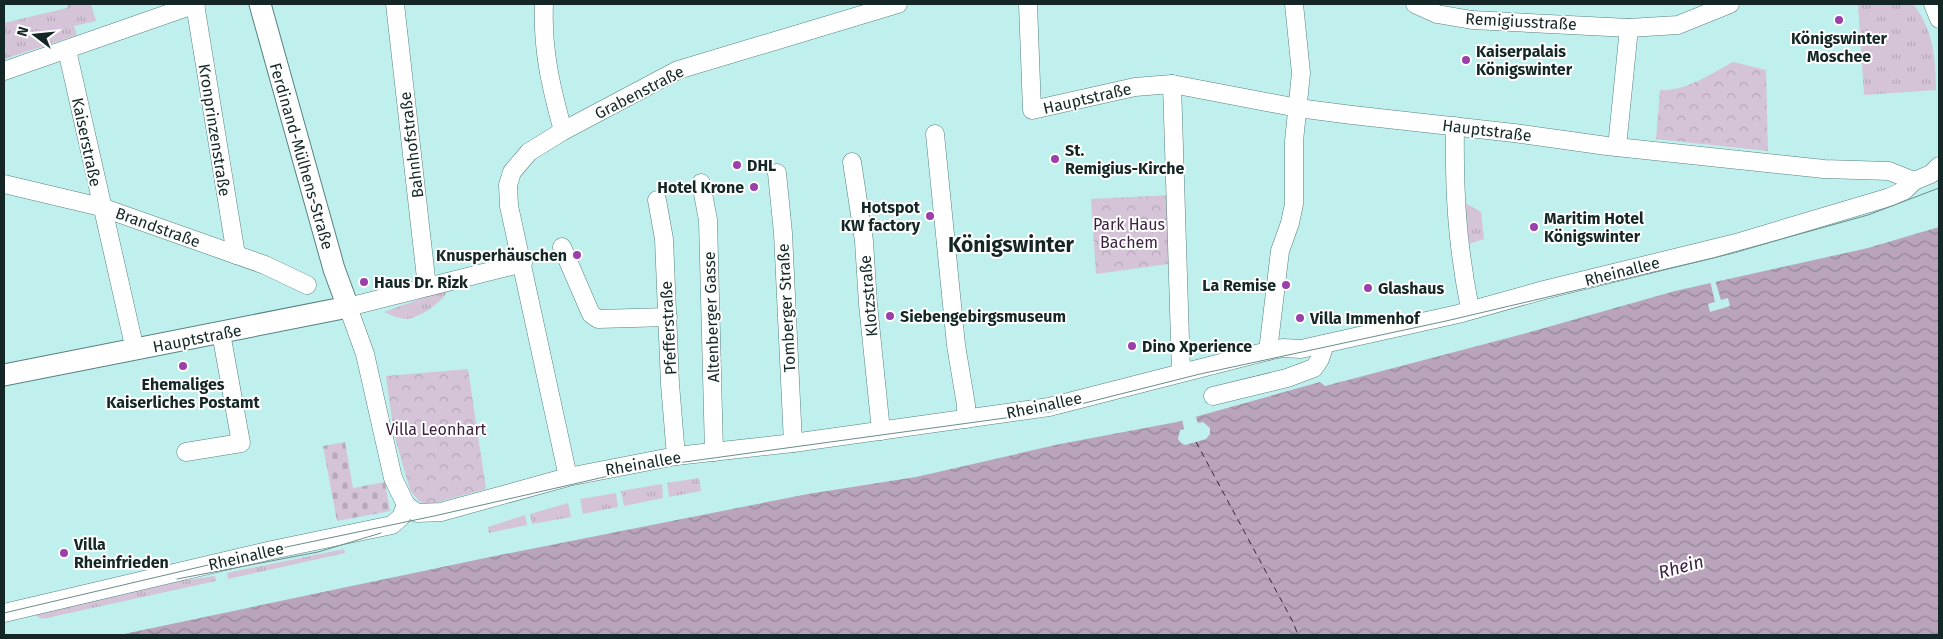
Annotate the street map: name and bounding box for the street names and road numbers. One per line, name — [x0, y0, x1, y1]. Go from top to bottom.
street label: Remigiusstraße — [1465, 9, 1577, 34]
street label: Ferdinand-Mülhens-Straße — [266, 61, 337, 252]
street label: Kronprinzenstraße — [195, 62, 234, 198]
street label: Grabenstraße — [591, 62, 687, 123]
street label: Hauptstraße — [1041, 79, 1133, 118]
street label: Bahnhofstraße — [396, 91, 427, 199]
street label: Kaiserstraße — [68, 96, 105, 188]
street label: Hauptstraße — [1441, 116, 1533, 145]
street label: Brandstraße — [113, 203, 203, 252]
street label: Tomberger Straße — [774, 243, 799, 373]
street label: Altenberger Gasse — [700, 251, 723, 383]
street label: Rheinallee — [1582, 253, 1662, 290]
street label: Klotzstraße — [855, 254, 882, 338]
street label: Pfefferstraße — [657, 280, 680, 375]
street label: Hauptstraße — [151, 321, 243, 356]
street label: Rheinallee — [1004, 388, 1084, 423]
street label: Rheinallee — [604, 447, 683, 480]
street label: Rheinallee — [206, 539, 286, 574]

